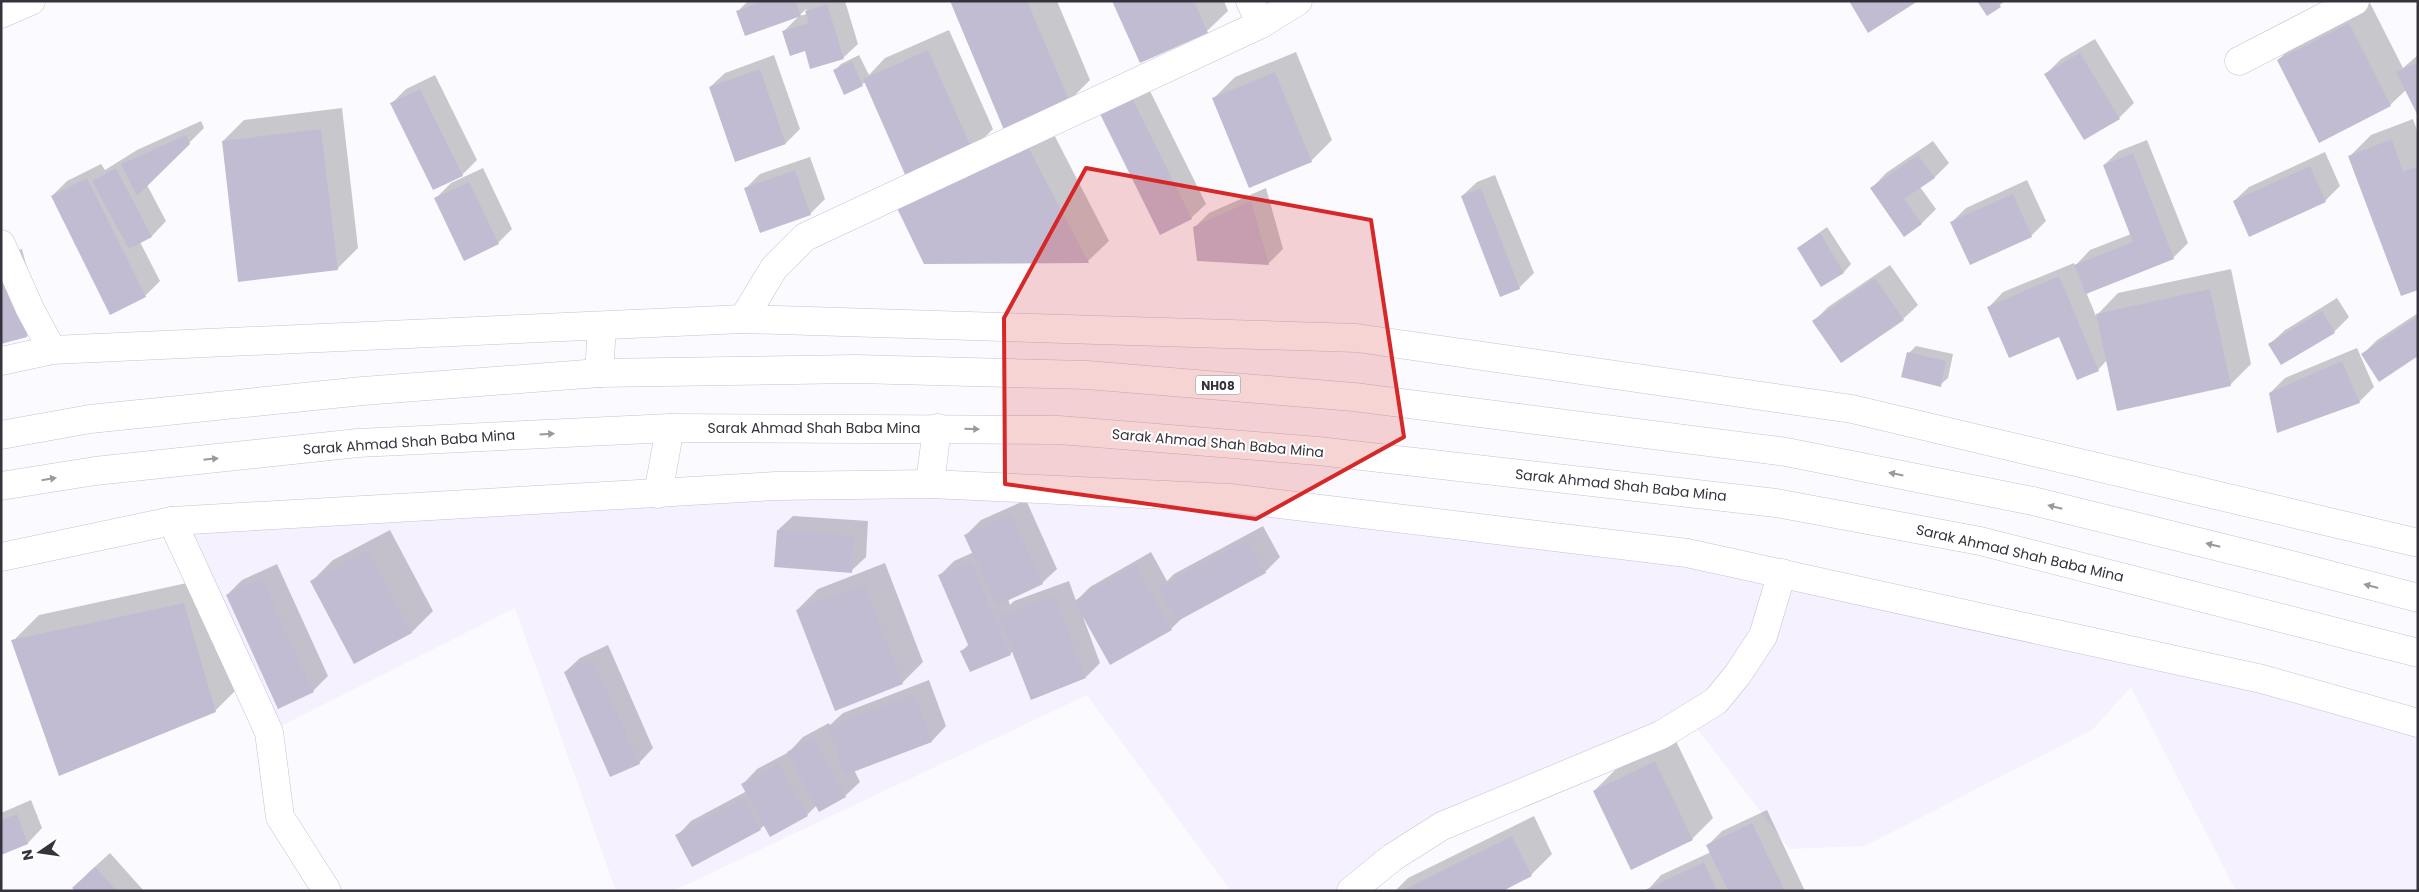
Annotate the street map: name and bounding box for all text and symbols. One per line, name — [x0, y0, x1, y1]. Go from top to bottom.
road number: NH08 — [1196, 376, 1240, 394]
street label: Sarak Ahmad Shah Baba Mina — [708, 418, 920, 438]
street label: Sarak Ahmad Shah Baba Mina — [1111, 424, 1325, 462]
street label: Sarak Ahmad Shah Baba Mina — [302, 425, 516, 459]
one-way arrow — [964, 425, 980, 433]
one-way arrow — [539, 430, 555, 438]
one-way arrow — [203, 455, 219, 463]
street label: Sarak Ahmad Shah Baba Mina — [1514, 464, 1728, 506]
one-way arrow — [1889, 470, 1904, 478]
one-way arrow — [42, 474, 58, 482]
one-way arrow — [2048, 503, 2063, 511]
street label: Sarak Ahmad Shah Baba Mina — [1914, 519, 2126, 587]
one-way arrow — [2206, 541, 2221, 549]
one-way arrow — [2363, 581, 2378, 589]
north arrow — [15, 827, 65, 877]
text: N — [16, 848, 38, 862]

